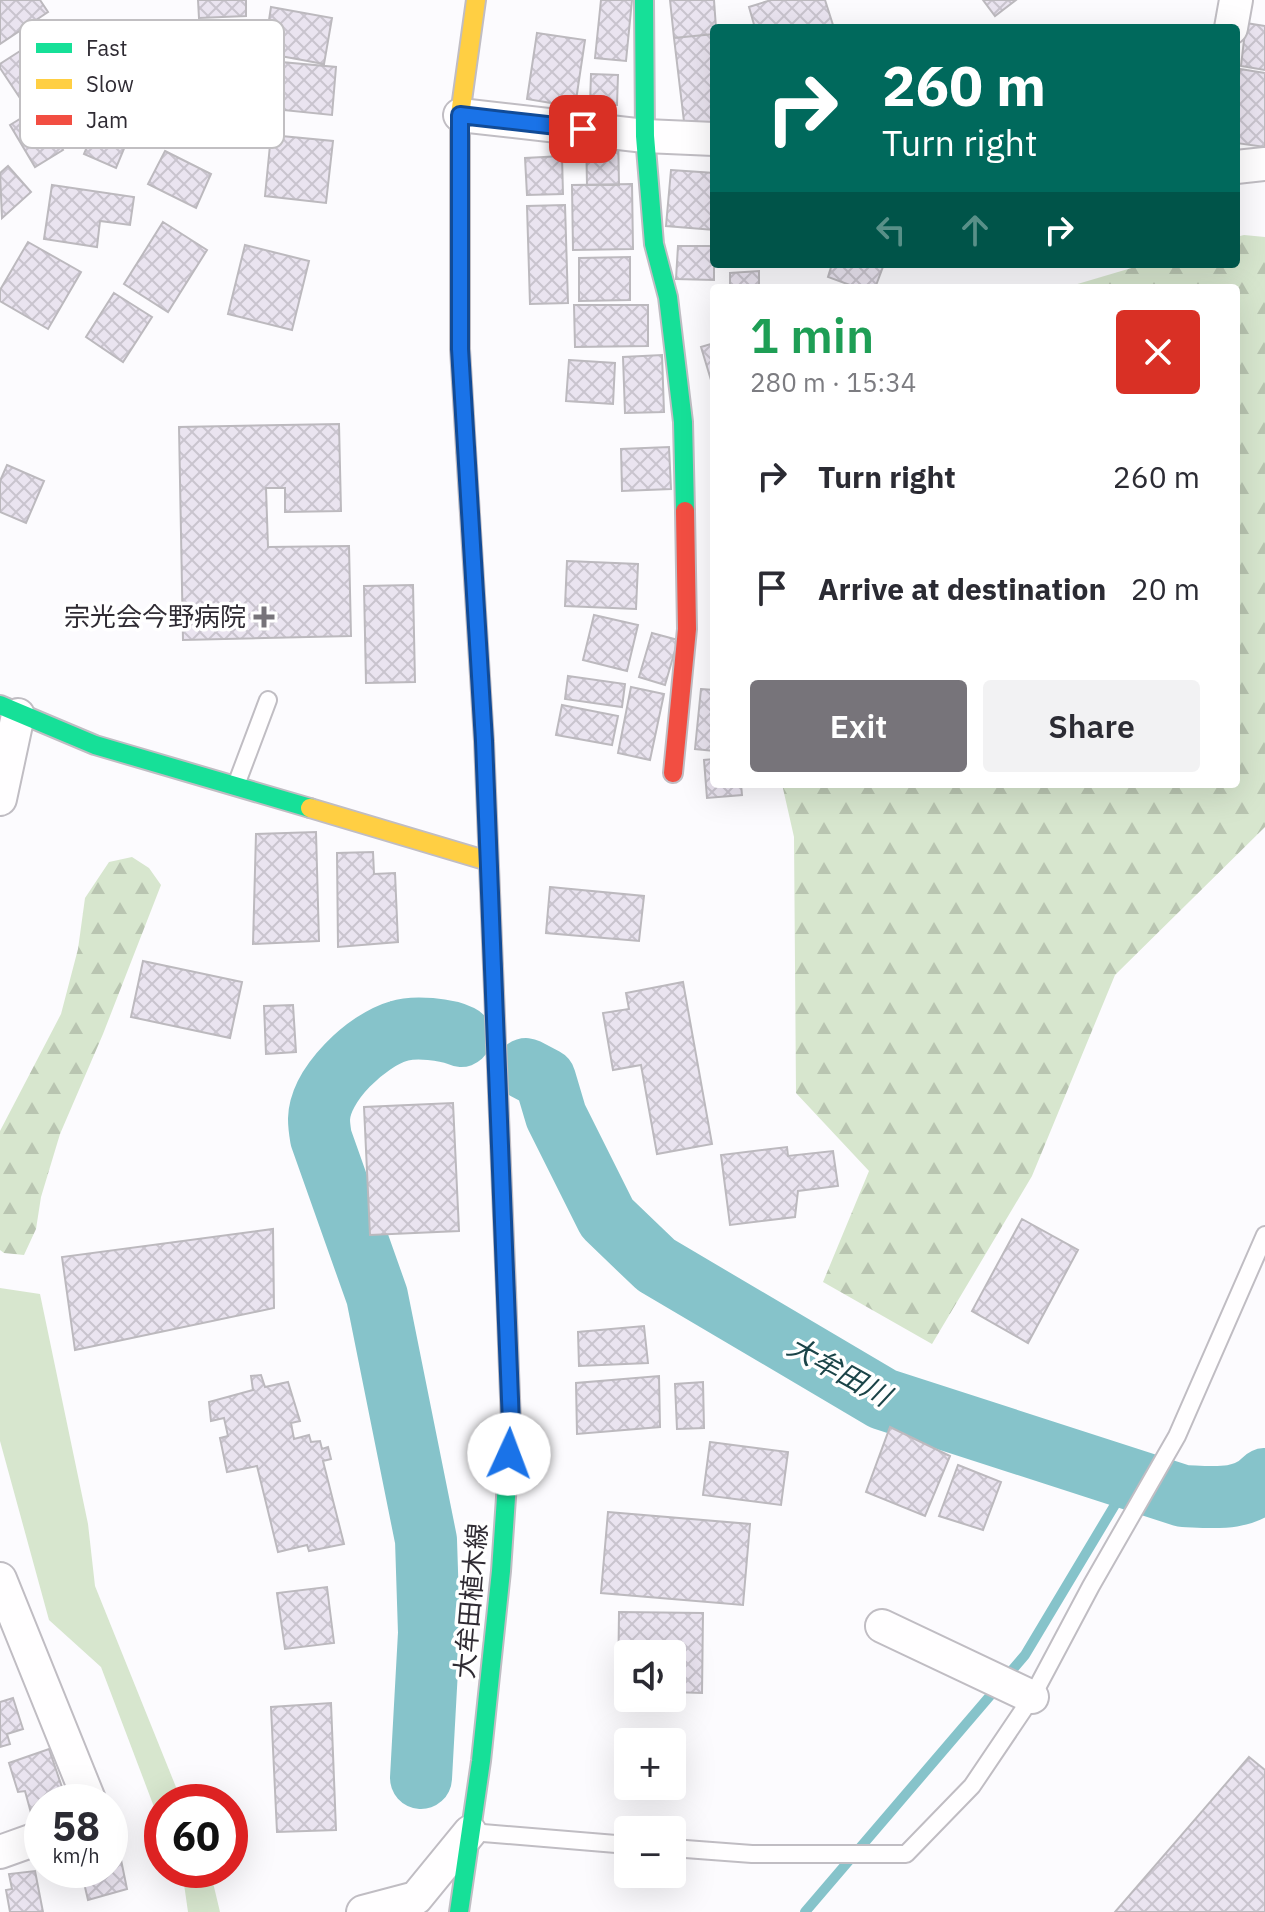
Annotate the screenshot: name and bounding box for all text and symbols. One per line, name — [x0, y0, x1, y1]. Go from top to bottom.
legend — [20, 20, 284, 148]
text: Fast — [86, 33, 127, 62]
text: 260 m — [882, 49, 1046, 121]
icon: right — [750, 56, 854, 160]
text: Slow — [86, 69, 134, 98]
pin — [549, 95, 617, 163]
text: Jam — [86, 105, 128, 134]
icon: arrive — [561, 107, 605, 151]
text: Turn right — [882, 119, 1038, 166]
icon: left — [869, 208, 913, 252]
icon: ahead — [953, 208, 997, 252]
icon: right — [1037, 208, 1081, 252]
text: 1 min — [750, 304, 874, 366]
button: close — [1116, 310, 1200, 394]
text: 280 m · 15:34 — [750, 365, 916, 399]
icon: right — [750, 454, 794, 498]
text: Turn right — [818, 457, 956, 496]
text: 260 m — [1113, 457, 1200, 496]
icon: arrive — [750, 566, 794, 610]
text: Arrive at destination — [818, 569, 1106, 608]
text: 20 m — [1131, 569, 1200, 608]
place label: 宗光会今野病院 — [64, 599, 246, 633]
marker: 宗光会今野病院 — [253, 606, 275, 628]
button: Exit — [750, 680, 967, 772]
button: Share — [983, 680, 1200, 772]
water label: 大牟田川 — [781, 1327, 900, 1415]
position arrow — [467, 1412, 551, 1496]
street label: 大牟田植木線 — [446, 1522, 494, 1680]
map controls — [614, 1640, 686, 1888]
button: sound — [614, 1640, 686, 1712]
button: + — [614, 1728, 686, 1800]
speed limit sign: 60 — [144, 1784, 248, 1888]
text: 58 — [52, 1800, 100, 1852]
button: − — [614, 1816, 686, 1888]
text: km/h — [52, 1842, 100, 1869]

